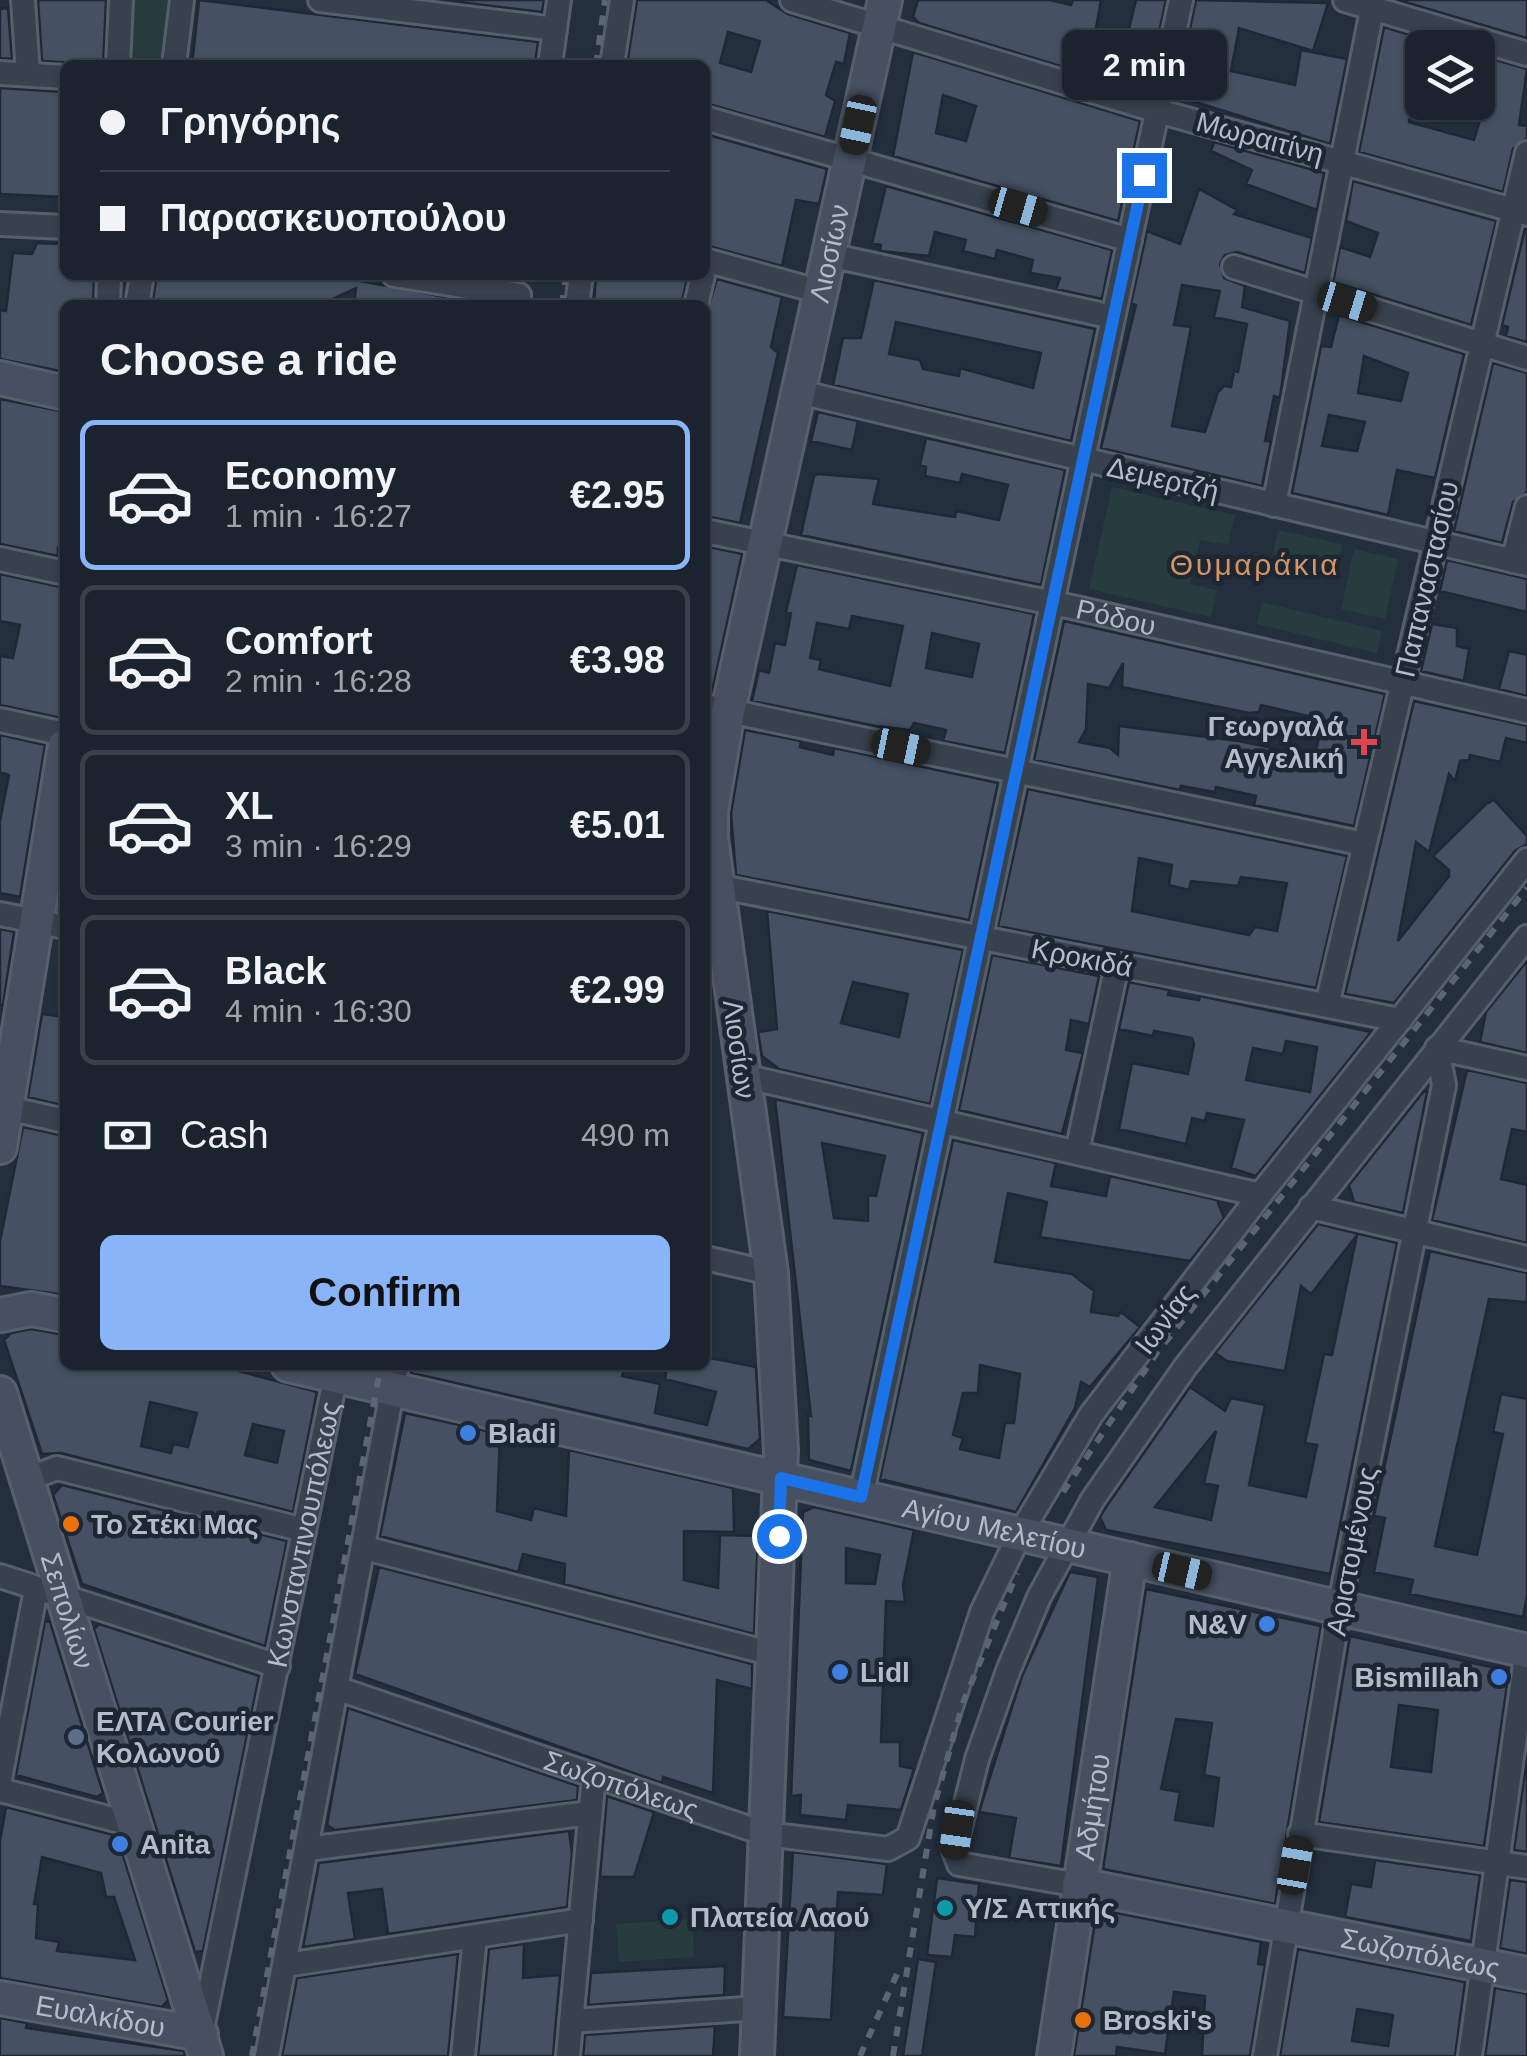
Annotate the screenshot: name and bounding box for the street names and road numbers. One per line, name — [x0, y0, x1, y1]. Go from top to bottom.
street label: Μωραιτίνη — [1193, 106, 1327, 170]
street label: Λιοσίων — [803, 201, 855, 305]
street label: Δεμερτζή — [1104, 451, 1222, 507]
street label: Παπαναστασίου — [1389, 478, 1465, 680]
street label: Ρόδου — [1073, 593, 1159, 641]
street label: Κροκιδά — [1029, 933, 1135, 983]
street label: Λιοσίων — [717, 997, 761, 1101]
street label: Ιωνίας — [1129, 1278, 1201, 1360]
street label: Κωνσταντινουπόλεως — [261, 1399, 346, 1670]
street label: Αριστομένους — [1320, 1464, 1384, 1638]
street label: Αγίου Μελετίου — [900, 1492, 1089, 1564]
street label: Σεπολίων — [35, 1549, 100, 1673]
street label: Σωζοπόλεως — [540, 1744, 702, 1825]
street label: Αδμήτου — [1069, 1751, 1116, 1862]
street label: Σωζοπόλεως — [1338, 1922, 1502, 1984]
street label: Ευαλκίδου — [33, 1989, 168, 2043]

